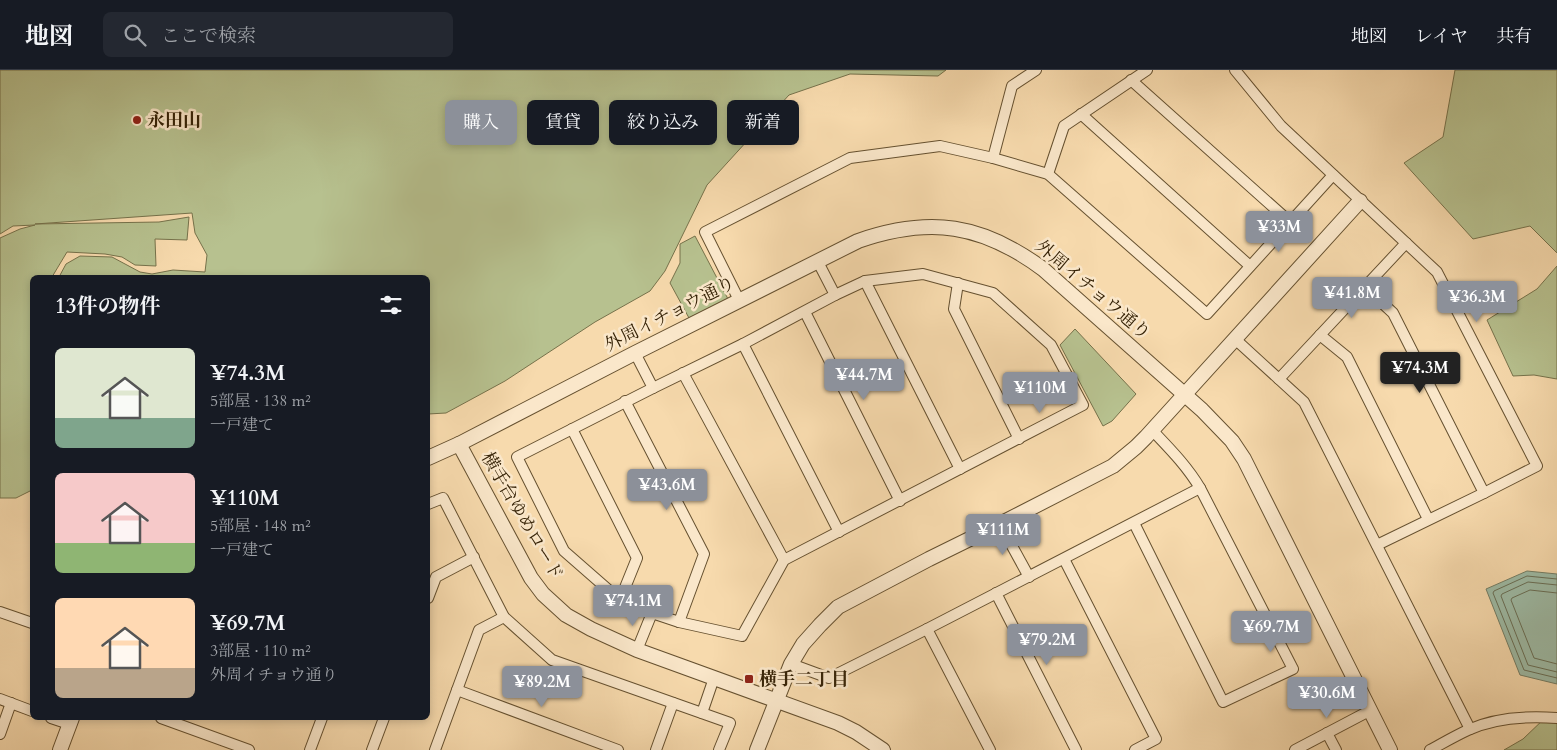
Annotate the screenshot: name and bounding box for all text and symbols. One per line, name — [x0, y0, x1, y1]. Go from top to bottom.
search box — [103, 12, 453, 57]
text: 地図 — [25, 20, 73, 53]
icon: search — [121, 21, 149, 49]
text: ここで検索 — [161, 23, 256, 49]
text: 地図 — [1351, 24, 1387, 49]
text: レイヤ — [1415, 24, 1468, 49]
text: 共有 — [1496, 24, 1532, 49]
chip: 購入 — [445, 100, 517, 145]
chip: 賃貸 — [527, 100, 599, 145]
chip: 絞り込み — [609, 100, 717, 145]
chip: 新着 — [727, 100, 799, 145]
place label: 永田山 — [147, 108, 201, 133]
marker: 永田山 — [131, 114, 143, 126]
pin: ¥33M — [1249, 210, 1309, 253]
text: ¥33M — [1257, 216, 1301, 238]
street label: 外周イチョウ通り — [1030, 234, 1156, 346]
street label: 外周イチョウ通り — [600, 270, 740, 358]
pin: ¥41.8M — [1311, 276, 1393, 319]
pin: ¥36.3M — [1436, 280, 1518, 323]
text: ¥41.8M — [1323, 282, 1381, 304]
text: ¥36.3M — [1448, 286, 1506, 308]
icon: filters — [377, 291, 405, 319]
text: 13件の物件 — [55, 292, 161, 321]
pin: ¥74.3M — [1379, 352, 1461, 394]
text: ¥74.3M — [1391, 357, 1449, 379]
pin: ¥44.7M — [823, 358, 905, 401]
text: ¥74.3M — [210, 359, 286, 388]
text: ¥44.7M — [835, 364, 893, 386]
icon: home — [95, 368, 155, 428]
pin: ¥110M — [1005, 372, 1075, 414]
text: ¥110M — [1014, 377, 1066, 399]
text: 5部屋 · 138 m² — [210, 390, 311, 412]
text: 一戸建て — [210, 414, 274, 436]
street label: 横手台ゆめロード — [475, 447, 569, 585]
pin: ¥43.6M — [626, 468, 708, 511]
text: ¥43.6M — [638, 474, 696, 496]
text: ¥110M — [210, 484, 279, 513]
icon: home — [95, 493, 155, 553]
pin: ¥111M — [968, 514, 1038, 556]
text: 5部屋 · 148 m² — [210, 515, 311, 537]
text: ¥111M — [977, 519, 1029, 541]
text: 一戸建て — [210, 539, 274, 561]
pin: ¥74.1M — [592, 584, 674, 627]
text: ¥74.1M — [604, 590, 662, 612]
text: ¥69.7M — [210, 609, 286, 638]
pin: ¥69.7M — [1230, 610, 1312, 653]
text: ¥69.7M — [1242, 616, 1300, 638]
icon: home — [95, 618, 155, 678]
pin: ¥79.2M — [1006, 624, 1088, 666]
text: ¥79.2M — [1018, 629, 1076, 651]
text: 3部屋 · 110 m² — [210, 640, 311, 662]
text: 外周イチョウ通り — [210, 664, 338, 686]
pin: ¥89.2M — [501, 666, 583, 708]
place label: 横手二丁目 — [759, 667, 849, 692]
text: ¥89.2M — [513, 671, 571, 693]
marker: 横手二丁目 — [743, 673, 755, 685]
pin: ¥30.6M — [1286, 676, 1368, 719]
text: ¥30.6M — [1298, 682, 1356, 704]

